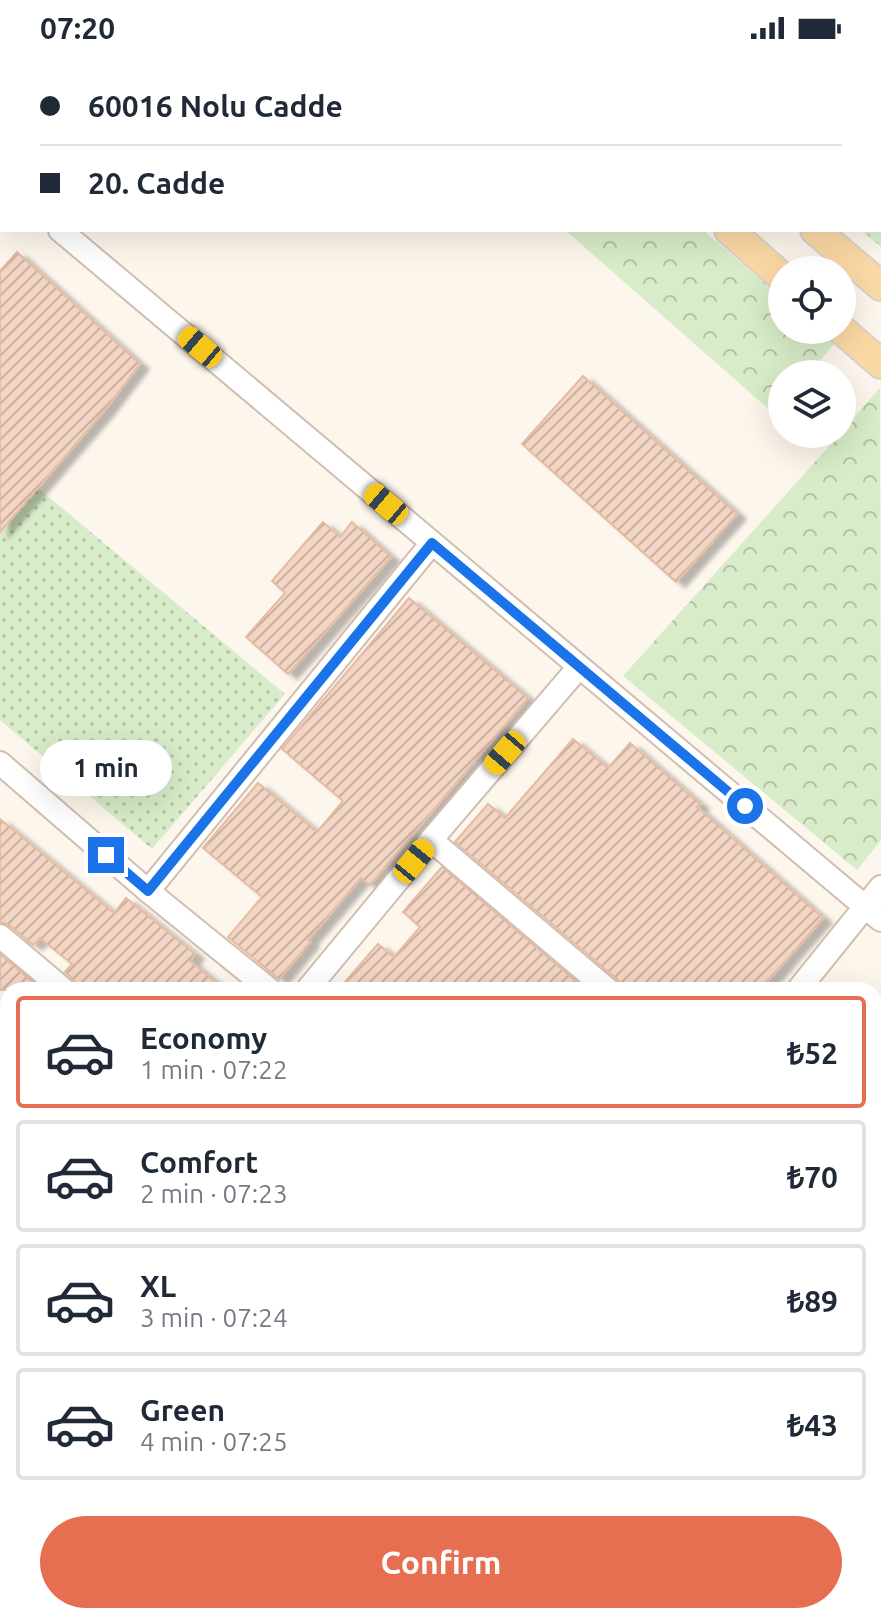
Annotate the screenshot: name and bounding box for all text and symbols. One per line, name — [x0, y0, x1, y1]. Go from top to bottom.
text: 07:20 — [40, 11, 115, 45]
text: 60016 Nolu Cadde — [88, 89, 343, 123]
text: 20. Cadde — [88, 166, 225, 200]
map controls — [768, 256, 856, 448]
button: locate — [768, 256, 856, 344]
car — [174, 322, 226, 372]
button: layers — [768, 360, 856, 448]
car — [360, 479, 412, 529]
car — [480, 727, 530, 779]
callout: 1 min — [40, 739, 172, 795]
text: 1 min — [73, 753, 139, 782]
route start — [727, 788, 763, 824]
car — [390, 835, 438, 887]
route end — [88, 837, 124, 873]
icon: car — [44, 1016, 116, 1088]
text: Economy — [140, 1021, 267, 1055]
text: ₺52 — [787, 1036, 838, 1070]
text: 1 min · 07:22 — [140, 1055, 288, 1084]
icon: car — [44, 1140, 116, 1212]
text: Comfort — [140, 1145, 258, 1179]
text: ₺70 — [787, 1160, 838, 1194]
text: 2 min · 07:23 — [140, 1179, 288, 1208]
icon: car — [44, 1264, 116, 1336]
text: XL — [140, 1269, 176, 1303]
text: ₺89 — [787, 1284, 838, 1318]
text: 3 min · 07:24 — [140, 1303, 288, 1332]
icon: car — [44, 1388, 116, 1460]
text: Green — [140, 1393, 225, 1427]
text: ₺43 — [787, 1408, 838, 1442]
text: 4 min · 07:25 — [140, 1427, 288, 1456]
button: Confirm — [40, 1516, 842, 1608]

